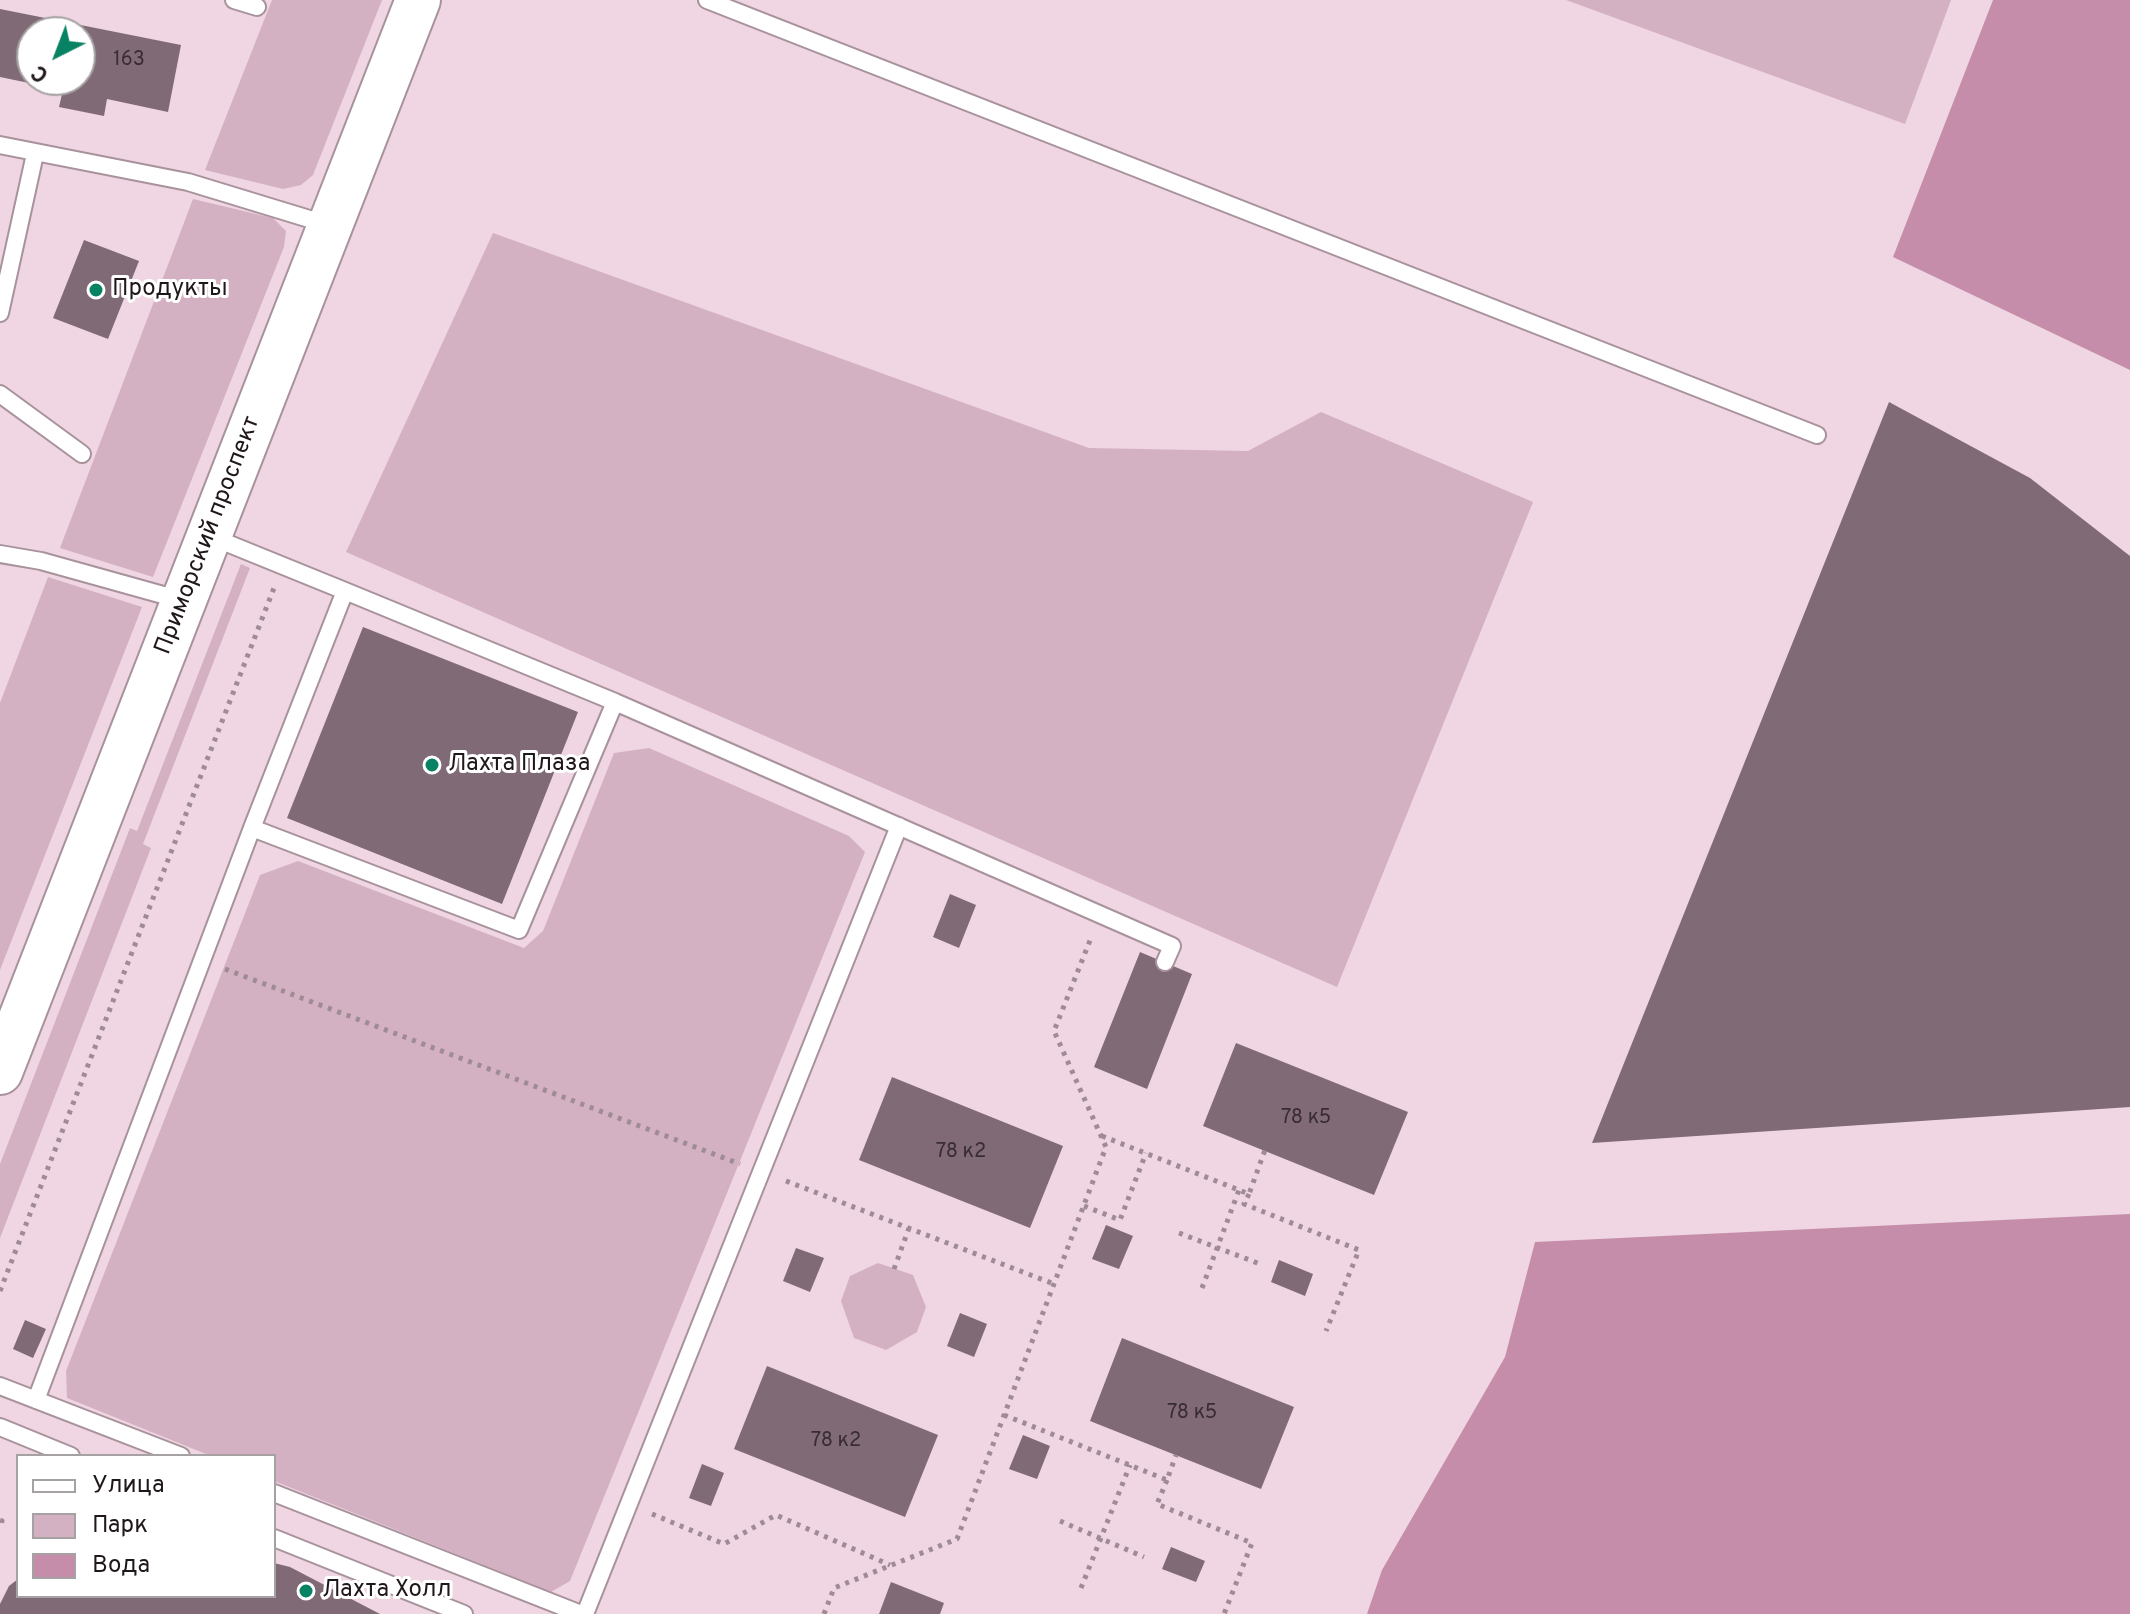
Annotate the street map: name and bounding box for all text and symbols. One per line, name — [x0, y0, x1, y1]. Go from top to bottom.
north arrow — [16, 16, 96, 96]
house number: 163 — [113, 49, 145, 73]
text: С — [27, 58, 55, 87]
place label: Продукты — [112, 276, 228, 304]
marker: Продукты — [87, 281, 105, 299]
street label: Приморский проспект — [150, 413, 268, 659]
place label: Лахта Плаза — [448, 751, 590, 779]
marker: Лахта Плаза — [423, 756, 441, 774]
house number: 78 к5 — [1281, 1107, 1331, 1131]
house number: 78 к2 — [936, 1141, 986, 1165]
house number: 78 к5 — [1167, 1402, 1217, 1426]
house number: 78 к2 — [811, 1430, 861, 1454]
legend — [16, 1454, 276, 1598]
text: Улица — [92, 1471, 165, 1501]
text: Парк — [92, 1511, 148, 1541]
text: Вода — [92, 1551, 150, 1581]
place label: Лахта Холл — [322, 1577, 452, 1605]
marker: Лахта Холл — [297, 1582, 315, 1600]

